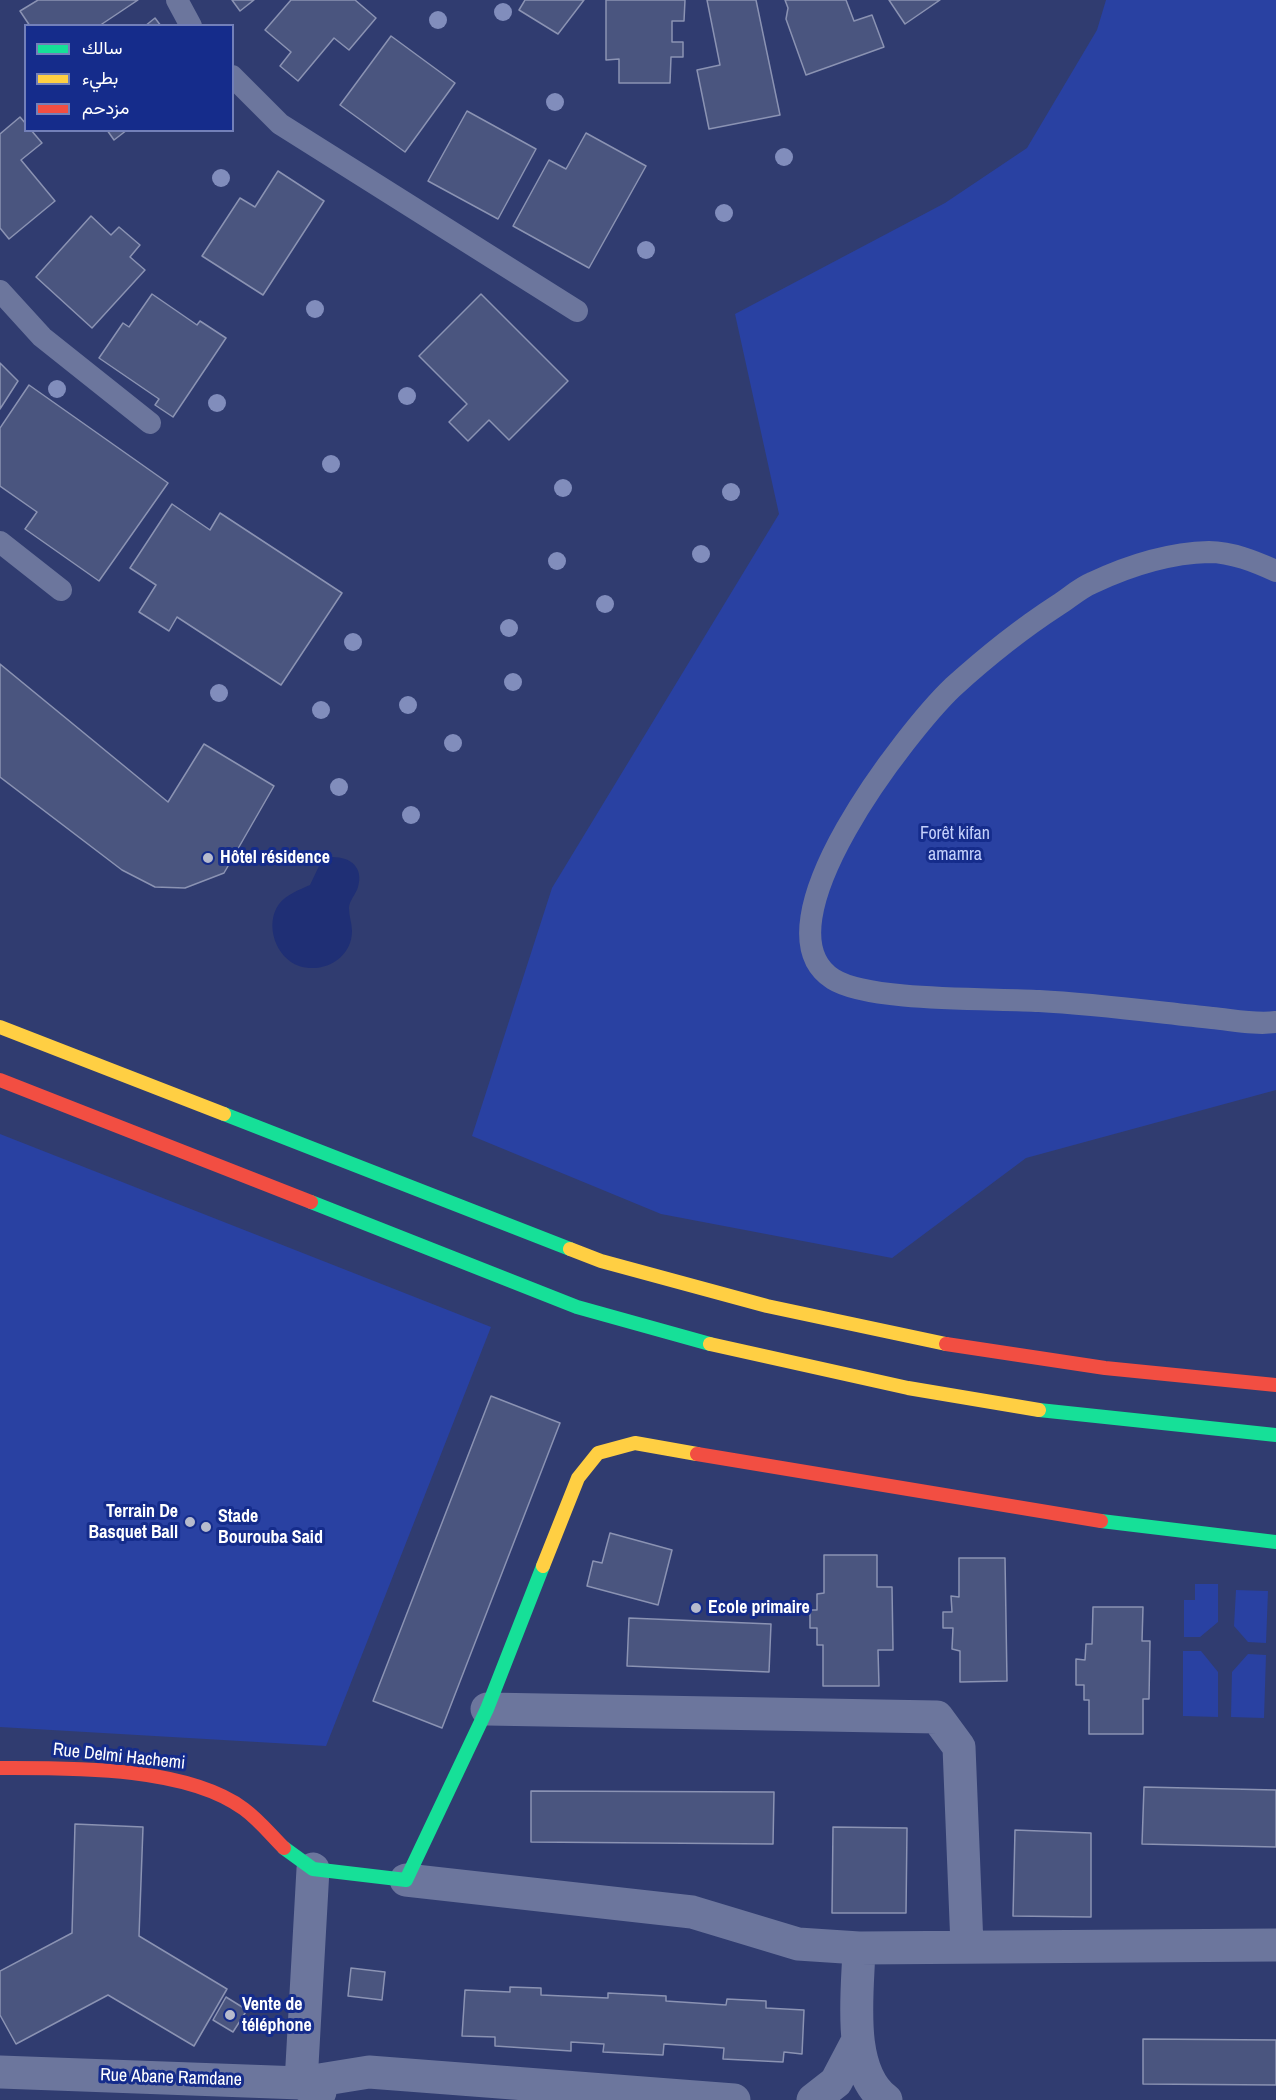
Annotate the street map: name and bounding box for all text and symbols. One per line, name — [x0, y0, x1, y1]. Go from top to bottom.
legend — [24, 24, 234, 132]
text: سالك — [82, 35, 122, 60]
text: بطيء — [82, 65, 118, 90]
text: مزدحم — [82, 95, 129, 120]
park label: Forêt kifan amamra — [920, 823, 990, 866]
place label: Hôtel résidence — [220, 847, 330, 869]
marker: Hôtel résidence — [201, 851, 215, 865]
place label: Terrain De Basquet Ball — [89, 1501, 178, 1544]
place label: Stade Bourouba Said — [218, 1506, 323, 1549]
marker: Terrain De Basquet Ball — [183, 1515, 197, 1529]
marker: Stade Bourouba Said — [199, 1520, 213, 1534]
place label: Ecole primaire — [708, 1597, 810, 1619]
marker: Ecole primaire — [689, 1601, 703, 1615]
street label: Rue Delmi Hachemi — [52, 1739, 186, 1775]
place label: Vente de téléphone — [242, 1994, 312, 2036]
marker: Vente de téléphone — [223, 2008, 237, 2022]
street label: Rue Abane Ramdane — [100, 2065, 242, 2091]

